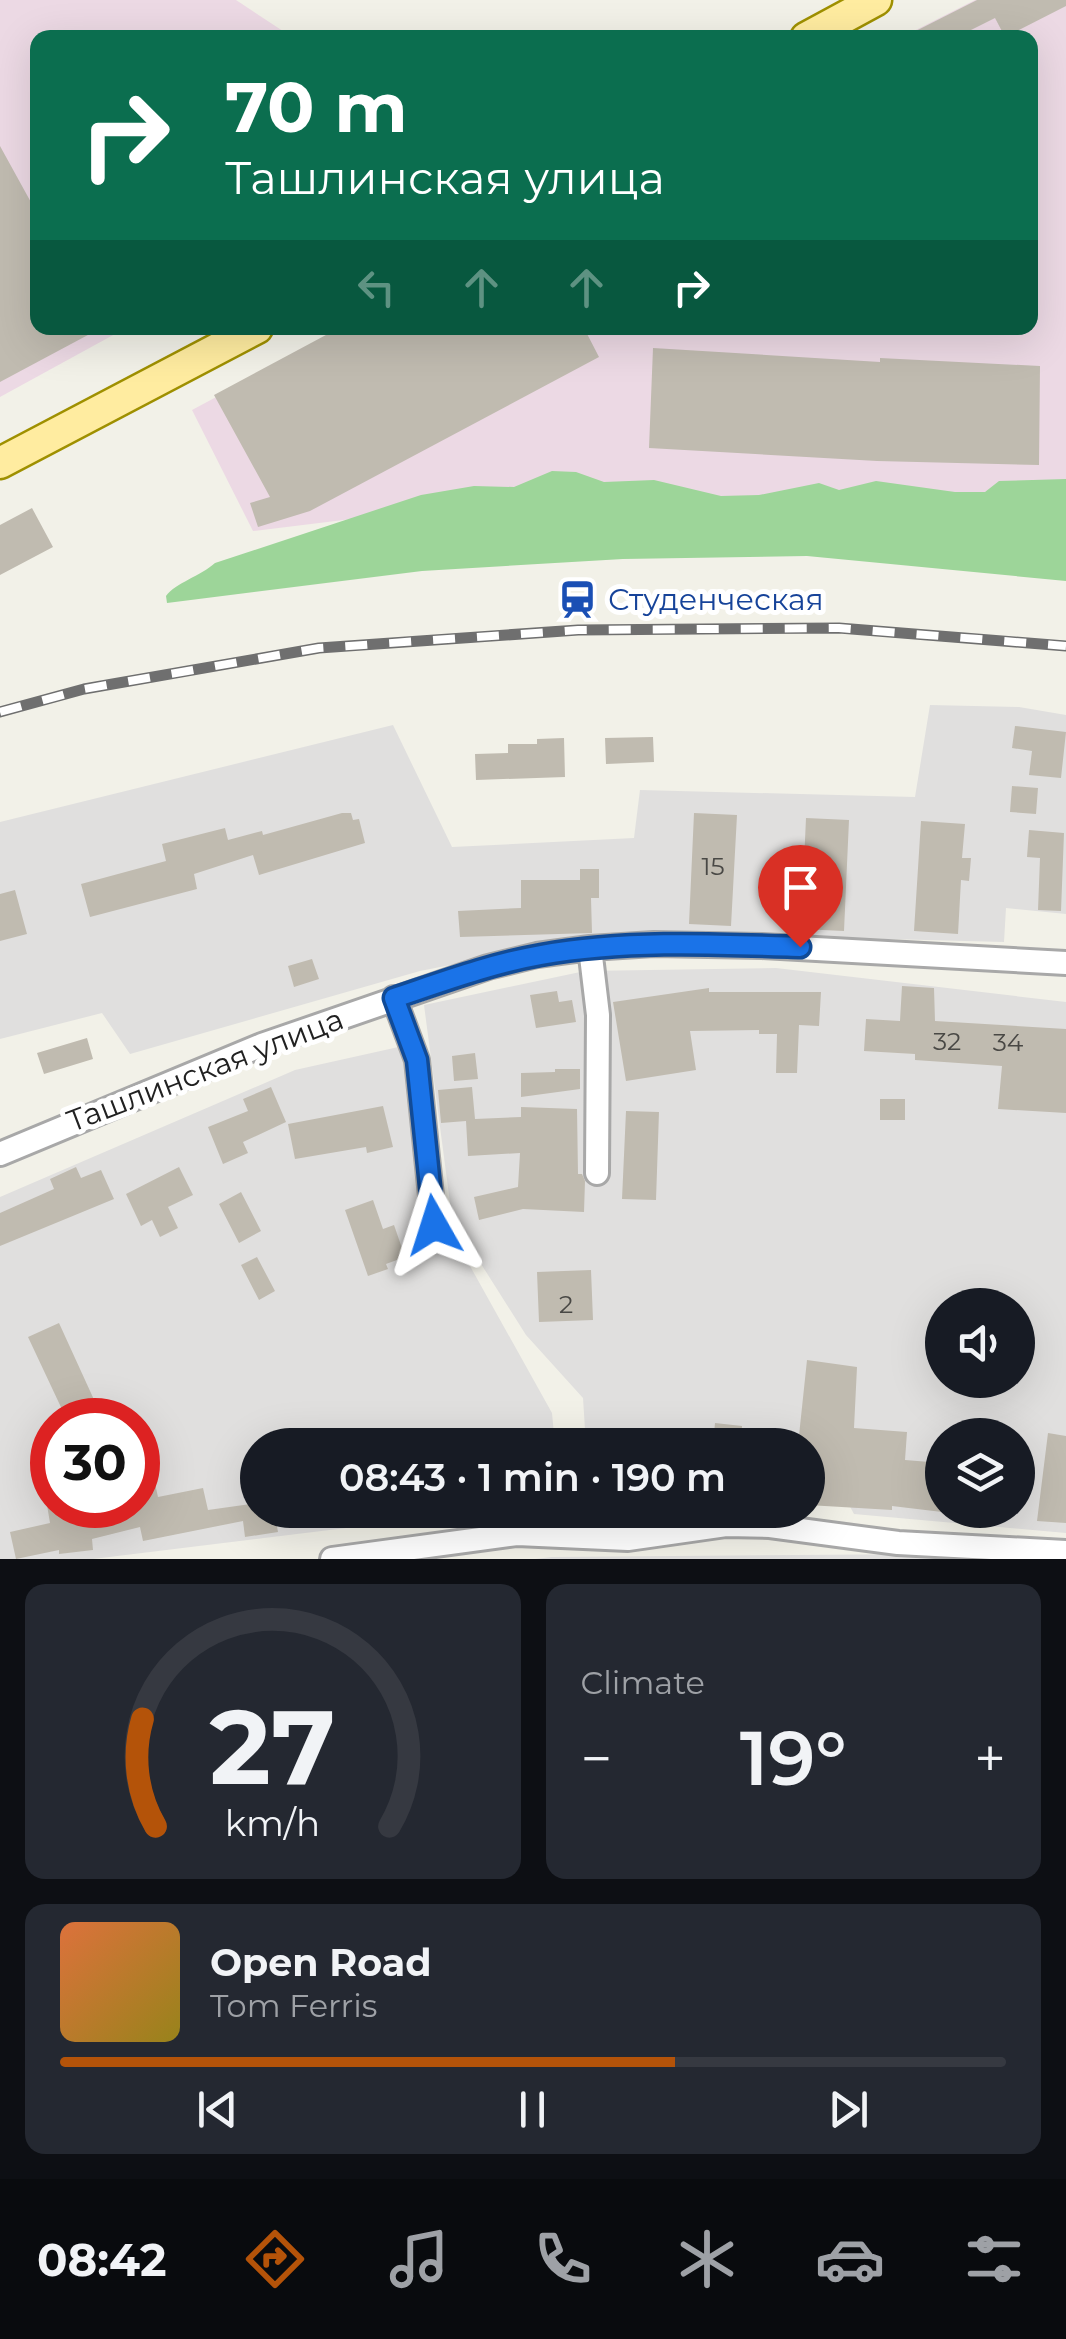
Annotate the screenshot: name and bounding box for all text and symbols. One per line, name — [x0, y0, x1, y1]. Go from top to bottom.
text: 70 m — [225, 64, 408, 150]
icon: right — [60, 70, 190, 200]
text: Ташлинская улица — [225, 150, 665, 205]
icon: left — [349, 260, 404, 315]
icon: ahead — [454, 260, 509, 315]
icon: ahead — [559, 260, 614, 315]
icon: right — [664, 260, 719, 315]
station icon: Студенческая — [557, 578, 599, 620]
place label: Студенческая — [608, 581, 824, 618]
pin — [758, 845, 843, 948]
house number: 15 — [701, 851, 725, 881]
icon: arrive — [773, 860, 828, 915]
street label: Ташлинская улица — [62, 1000, 348, 1140]
house number: 32 — [933, 1026, 961, 1056]
house number: 34 — [993, 1027, 1024, 1057]
position arrow — [382, 1173, 486, 1277]
map controls — [925, 1288, 1035, 1528]
button: sound — [925, 1288, 1035, 1398]
house number: 2 — [559, 1289, 573, 1319]
speed limit sign: 30 — [30, 1398, 160, 1528]
button: layers — [925, 1418, 1035, 1528]
text: 08:43 · 1 min · 190 m — [339, 1454, 726, 1501]
text: Climate — [581, 1663, 705, 1702]
text: 27 — [210, 1683, 336, 1810]
text: 19° — [740, 1712, 847, 1804]
text: − — [581, 1725, 612, 1792]
text: + — [974, 1725, 1006, 1792]
text: km/h — [225, 1801, 320, 1845]
text: Open Road — [210, 1939, 432, 1986]
text: Tom Ferris — [210, 1986, 377, 2025]
icon: previous — [190, 2082, 245, 2137]
icon: pause — [505, 2082, 560, 2137]
icon: next — [821, 2082, 876, 2137]
icon: directions — [240, 2224, 310, 2294]
icon: music — [384, 2224, 454, 2294]
icon: phone — [528, 2224, 598, 2294]
icon: climate — [672, 2224, 742, 2294]
icon: car — [815, 2224, 885, 2294]
icon: filters — [959, 2224, 1029, 2294]
text: 08:42 — [37, 2232, 166, 2287]

